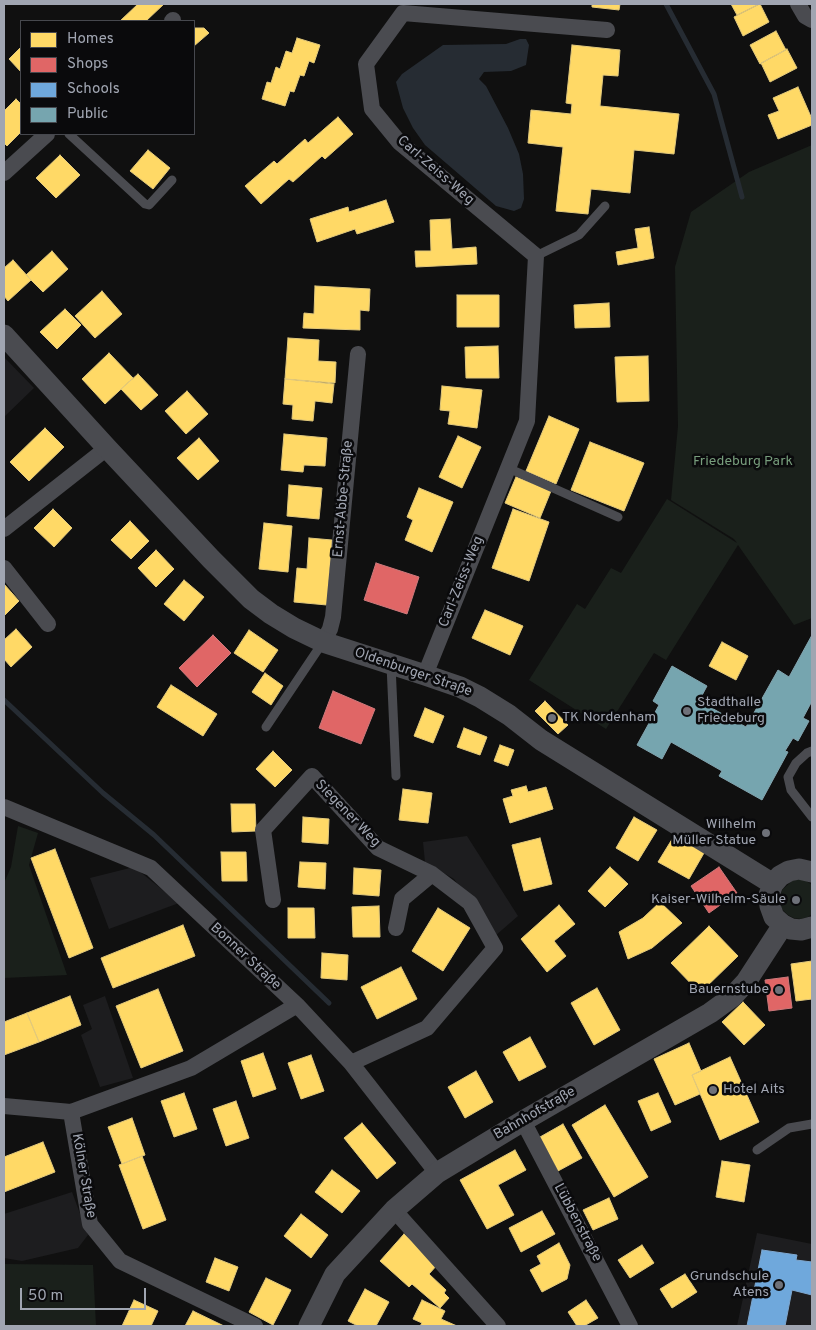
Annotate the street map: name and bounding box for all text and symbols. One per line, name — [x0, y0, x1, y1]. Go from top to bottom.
legend — [20, 20, 195, 135]
text: Homes — [67, 30, 114, 49]
text: Shops — [67, 55, 108, 74]
text: Schools — [67, 80, 120, 99]
text: Public — [67, 105, 108, 124]
street label: Carl-Zeiss-Weg — [393, 133, 477, 209]
street label: Ernst-Abbe-Straße — [331, 440, 357, 558]
park label: Friedeburg Park — [693, 454, 793, 470]
street label: Carl-Zeiss-Weg — [436, 534, 488, 630]
street label: Oldenburger Straße — [352, 645, 474, 701]
place label: Stadthalle Friedeburg — [697, 695, 765, 728]
marker: Stadthalle Friedeburg — [681, 705, 693, 717]
place label: TK Nordenham — [562, 710, 656, 726]
marker: TK Nordenham — [546, 712, 558, 724]
street label: Siegener Weg — [311, 777, 383, 851]
place label: Wilhelm Müller Statue — [672, 817, 756, 850]
marker: Wilhelm Müller Statue — [760, 827, 772, 839]
place label: Kaiser-Wilhelm-Säule — [651, 892, 786, 908]
marker: Kaiser-Wilhelm-Säule — [790, 894, 802, 906]
street label: Bonner Straße — [206, 920, 284, 994]
place label: Bauernstube — [689, 982, 769, 998]
marker: Bauernstube — [773, 984, 785, 996]
place label: Hotel Aits — [723, 1082, 785, 1098]
street label: Bahnhofstraße — [491, 1084, 579, 1144]
marker: Hotel Aits — [707, 1084, 719, 1096]
street label: Kölner Straße — [67, 1132, 99, 1220]
street label: Lübbenstraße — [549, 1181, 605, 1265]
place label: Grundschule Atens — [690, 1269, 769, 1302]
scale bar — [22, 1278, 149, 1310]
marker: Grundschule Atens — [773, 1279, 785, 1291]
text: 50 m — [28, 1287, 63, 1306]

